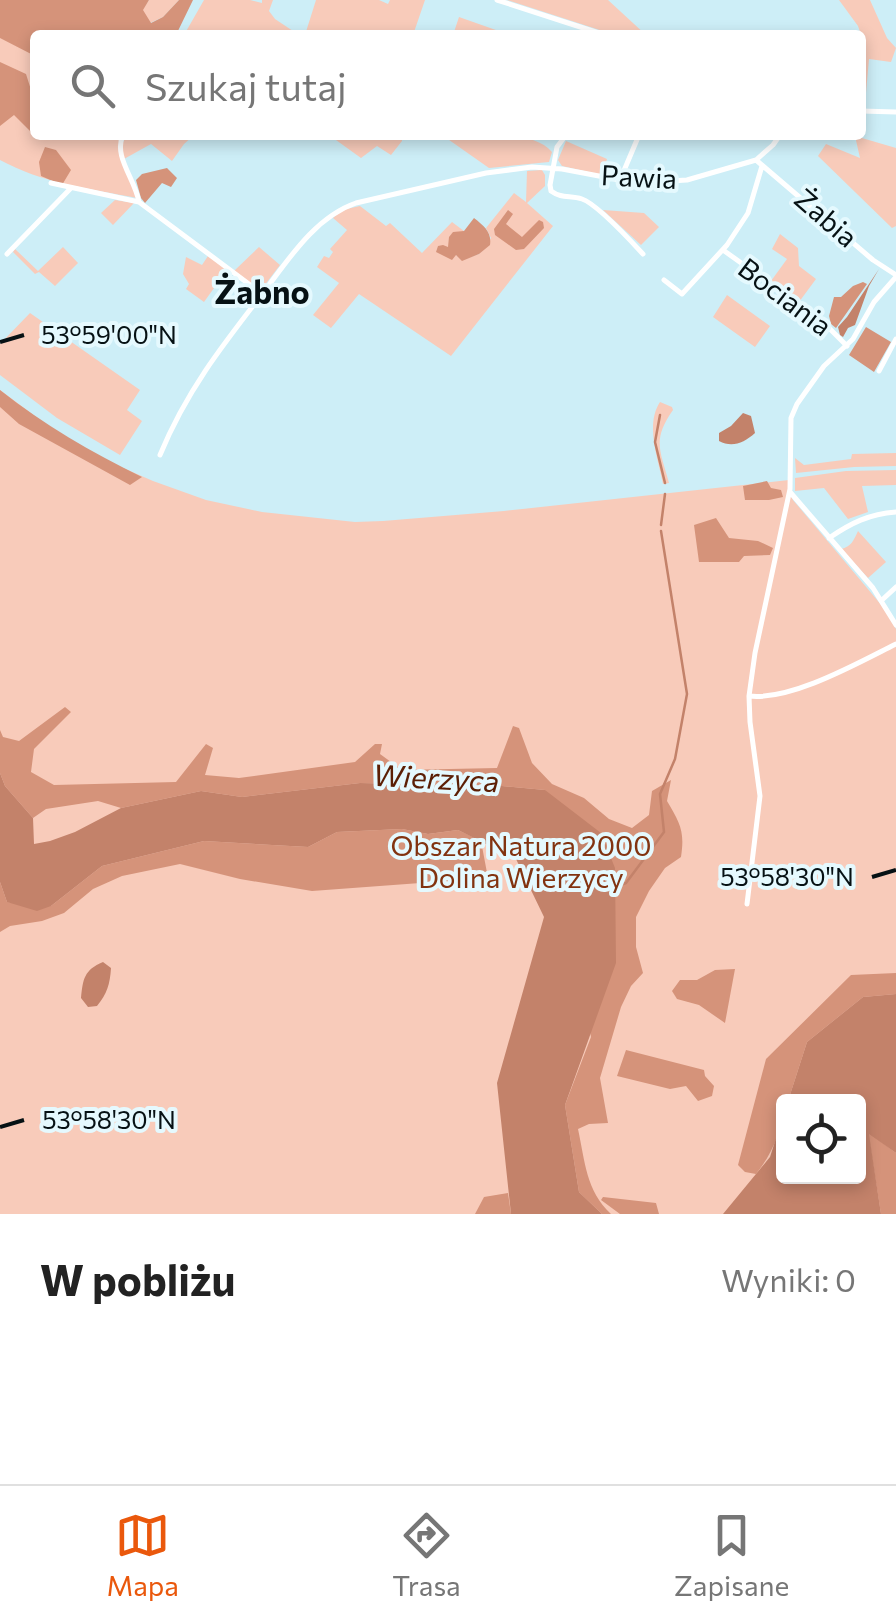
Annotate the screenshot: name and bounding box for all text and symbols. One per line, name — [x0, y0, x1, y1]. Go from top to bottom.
search box — [30, 30, 866, 140]
icon: search — [65, 58, 120, 113]
text: Szukaj tutaj — [145, 62, 347, 109]
street label: Pawia — [600, 157, 678, 195]
street label: Żabia — [788, 181, 865, 254]
street label: Bociania — [732, 250, 839, 342]
district label: Żabno — [214, 271, 310, 311]
text: 53°59'00"N — [41, 319, 177, 349]
water label: Wierzyca — [372, 755, 500, 798]
park label: Obszar Natura 2000 Dolina Wierzycy — [390, 828, 652, 894]
text: 53°58'30"N — [720, 861, 854, 891]
map controls — [776, 1094, 866, 1184]
button: locate — [776, 1094, 866, 1184]
text: 53°58'30"N — [42, 1104, 176, 1134]
text: W pobliżu — [40, 1253, 236, 1305]
text: Wyniki: 0 — [721, 1259, 856, 1299]
tab: Mapa — [107, 1508, 179, 1602]
tab: Trasa — [392, 1508, 461, 1602]
tab: Zapisane — [674, 1508, 789, 1602]

